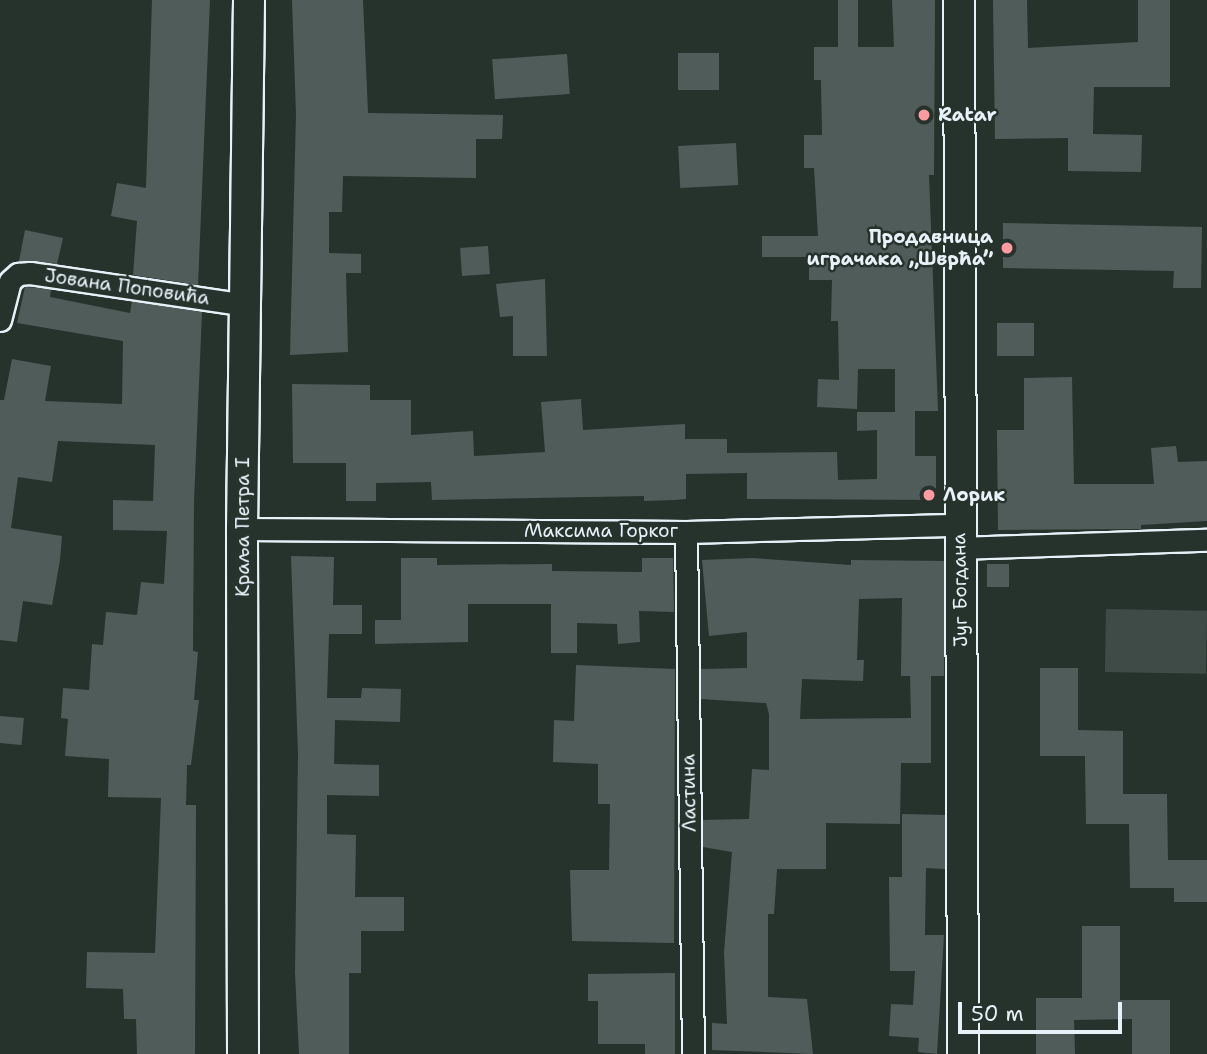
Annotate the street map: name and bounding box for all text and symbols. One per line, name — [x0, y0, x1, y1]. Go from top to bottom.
place label: Ratar — [938, 104, 997, 126]
marker: Ratar — [916, 107, 932, 123]
place label: Продавница играчака „Шврћа” — [806, 226, 993, 270]
marker: Продавница играчака „Шврћа” — [999, 240, 1015, 256]
street label: Јована Поповића — [43, 264, 211, 310]
street label: Краља Петра I — [232, 457, 254, 597]
place label: Лорик — [943, 484, 1005, 506]
marker: Лорик — [921, 487, 937, 503]
street label: Максима Горког — [524, 520, 678, 542]
street label: Југ Богдана — [948, 533, 972, 647]
street label: Ластина — [677, 754, 701, 832]
scale bar — [962, 988, 1126, 1032]
text: 50 m — [971, 1000, 1024, 1028]

